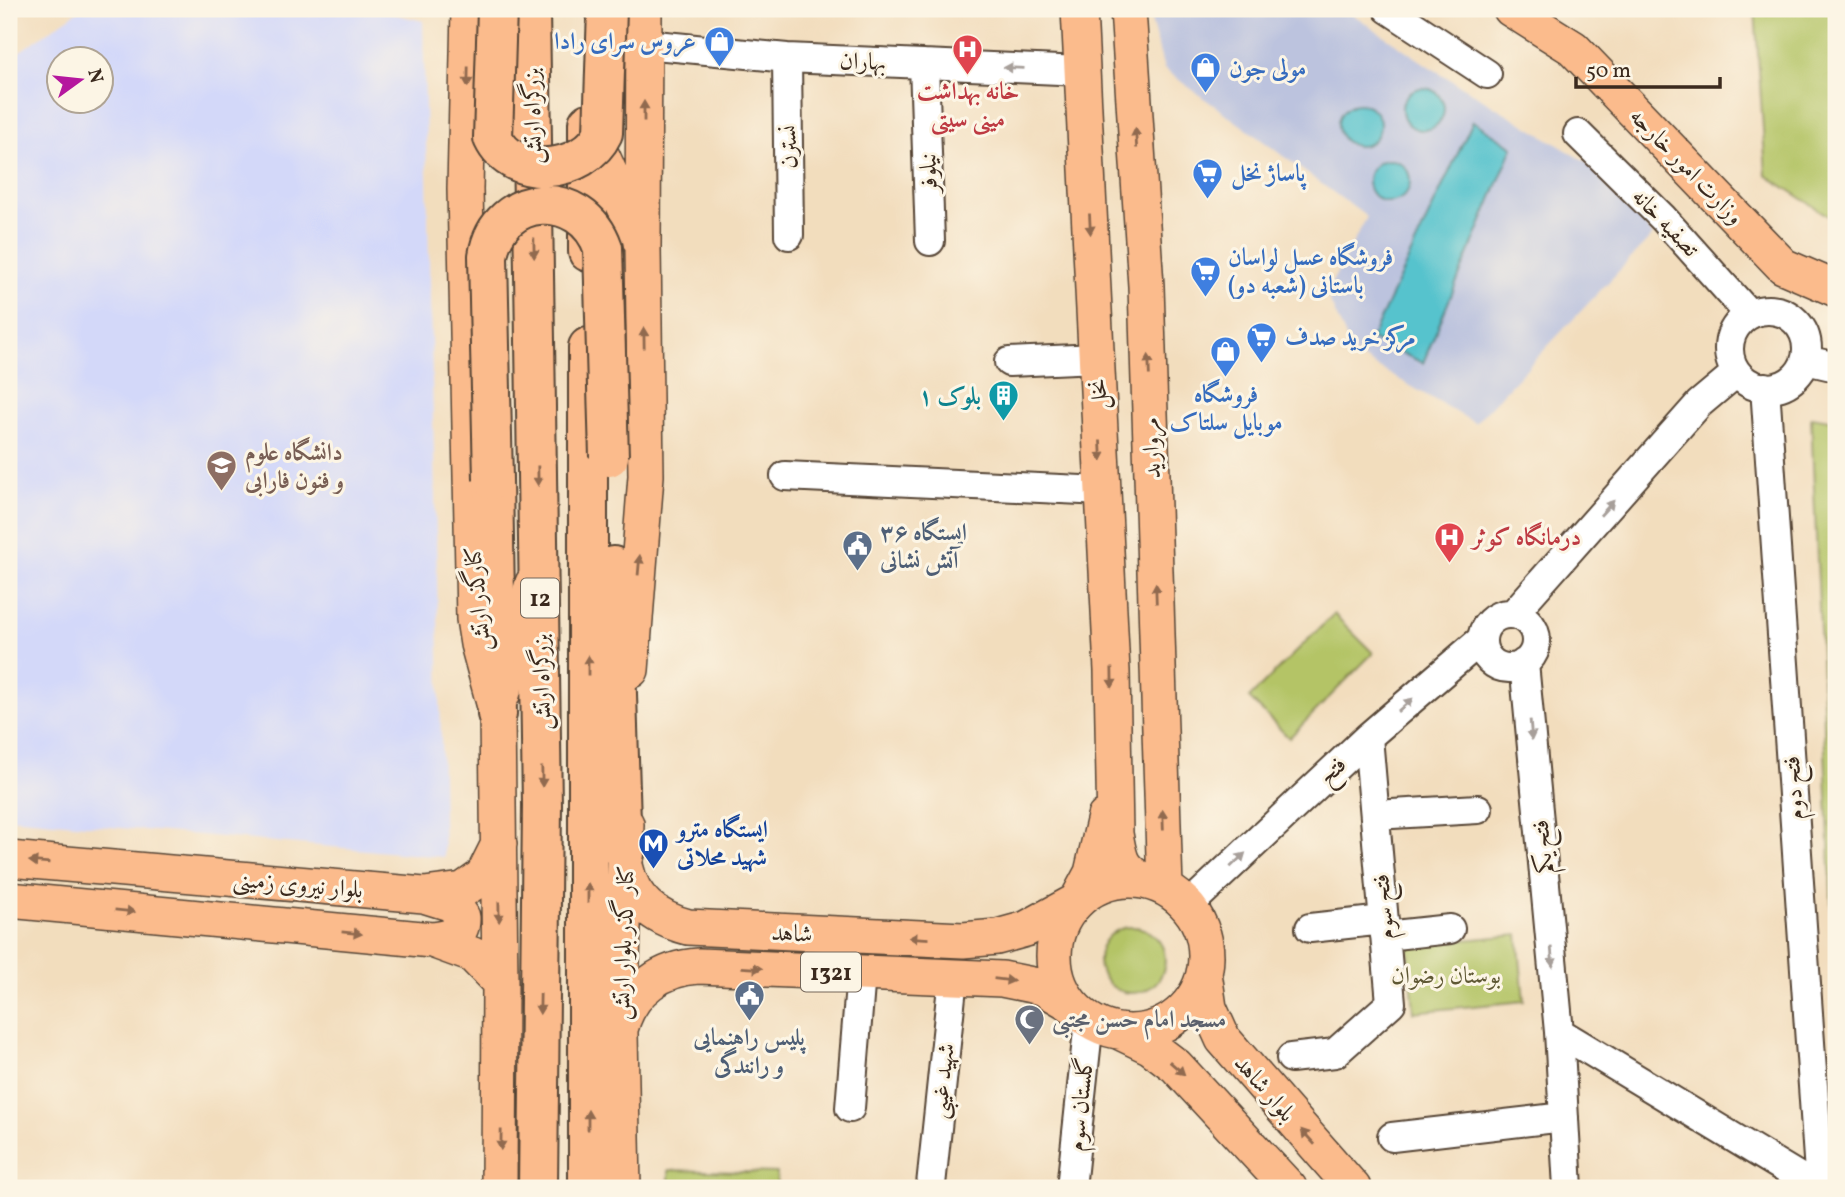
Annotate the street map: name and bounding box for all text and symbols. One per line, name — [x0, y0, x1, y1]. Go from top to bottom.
shop icon: عروس سرای رادا — [702, 24, 736, 68]
place label: عروس سرای رادا — [554, 26, 696, 60]
hospital icon: خانه بهداشت مینی سیتی — [951, 32, 985, 76]
street label: بهاران — [839, 45, 887, 81]
north arrow — [46, 46, 116, 116]
scale bar — [1576, 46, 1719, 90]
shop icon: مولی جون — [1189, 51, 1223, 95]
place label: مولی جون — [1229, 53, 1306, 87]
text: 50 m — [1586, 57, 1631, 86]
one-way arrow — [1002, 62, 1024, 73]
text: N — [80, 66, 109, 86]
one-way arrow — [462, 66, 473, 88]
street label: بزرگراه ارتش — [515, 68, 552, 164]
place label: خانه بهداشت مینی سیتی — [917, 76, 1019, 138]
one-way arrow — [638, 99, 650, 121]
street label: وزارت امور خارجه — [1621, 101, 1750, 234]
street label: نسترن — [773, 125, 807, 169]
one-way arrow — [1131, 127, 1142, 149]
street label: نیلوفر — [912, 153, 948, 196]
supermarket icon: پاساژ نخل — [1191, 156, 1225, 200]
place label: پاساژ نخل — [1231, 158, 1307, 192]
street label: تصفیه خانه — [1623, 181, 1706, 266]
one-way arrow — [1084, 213, 1095, 235]
one-way arrow — [528, 238, 540, 260]
place label: فروشگاه عسل لواسان باستانی (شعبه دو) — [1228, 241, 1393, 304]
supermarket icon: فروشگاه عسل لواسان باستانی (شعبه دو) — [1188, 254, 1222, 298]
supermarket icon: مرکز خرید صدف — [1245, 320, 1279, 364]
place label: مرکز خرید صدف — [1285, 322, 1415, 356]
one-way arrow — [638, 327, 650, 349]
shop icon: فروشگاه موبایل سلتاک — [1209, 335, 1243, 379]
one-way arrow — [1143, 354, 1154, 376]
street label: نخل — [1082, 378, 1118, 410]
place label: فروشگاه موبایل سلتاک — [1169, 378, 1283, 441]
building icon: ۱ بلوک — [987, 379, 1021, 423]
place label: ۱ بلوک — [919, 381, 981, 415]
street label: مروارید — [1135, 417, 1171, 479]
place label: دانشگاه علوم و فنون فارابی — [244, 436, 344, 499]
one-way arrow — [1096, 440, 1107, 462]
school or university icon: دانشگاه علوم و فنون فارابی — [205, 449, 239, 493]
one-way arrow — [532, 465, 544, 487]
one-way arrow — [1599, 499, 1615, 517]
place label: ایستگاه ۳۶ آتش نشانی — [879, 516, 967, 579]
hospital icon: درمانگاه کوثر — [1432, 520, 1466, 564]
place label: درمانگاه کوثر — [1469, 521, 1581, 556]
public building icon: ایستگاه ۳۶ آتش نشانی — [840, 529, 874, 573]
street label: کنارگذر ارتش — [455, 545, 501, 653]
one-way arrow — [634, 554, 645, 576]
road number: 12 — [521, 578, 559, 618]
one-way arrow — [1150, 581, 1162, 603]
street label: بزرگراه ارتش — [524, 634, 561, 730]
one-way arrow — [582, 654, 594, 676]
one-way arrow — [1106, 667, 1118, 689]
one-way arrow — [1396, 698, 1413, 713]
one-way arrow — [1525, 720, 1536, 742]
street label: فتح — [1311, 749, 1357, 795]
street label: فتح دوم — [1776, 754, 1816, 821]
one-way arrow — [536, 766, 548, 788]
one-way arrow — [1158, 809, 1169, 831]
place label: ایستگاه مترو شهید محلاتی — [674, 813, 768, 876]
street label: فتح یکم — [1525, 818, 1566, 875]
metro station icon: ایستگاه مترو شهید محلاتی — [637, 826, 671, 870]
one-way arrow — [1229, 851, 1246, 868]
one-way arrow — [28, 856, 50, 867]
street label: بلوار نیروی زمینی — [231, 863, 364, 909]
street label: کنار گذر بلوار ارتش — [603, 865, 645, 1021]
street label: فتح سوم — [1365, 872, 1407, 941]
one-way arrow — [582, 881, 594, 903]
one-way arrow — [494, 902, 505, 924]
one-way arrow — [115, 906, 137, 917]
street label: شاهد — [770, 917, 813, 953]
one-way arrow — [341, 927, 363, 938]
one-way arrow — [908, 933, 930, 944]
one-way arrow — [1547, 946, 1558, 968]
road number: 1321 — [801, 953, 861, 992]
park label: بوستان رضوان — [1391, 960, 1501, 994]
one-way arrow — [741, 963, 763, 974]
one-way arrow — [993, 975, 1015, 986]
public building icon: پلیس راهنمایی و رانندگی — [732, 978, 766, 1022]
one-way arrow — [535, 994, 546, 1016]
mosque icon: مسجد امام حسن مجتبی — [1012, 1002, 1046, 1046]
place label: مسجد امام حسن مجتبی — [1052, 1004, 1226, 1040]
place label: پلیس راهنمایی و رانندگی — [692, 1022, 806, 1084]
street label: شهید غیبی — [923, 1042, 966, 1121]
street label: بلوار شاهد — [1225, 1048, 1302, 1130]
street label: گلستان سوم — [1060, 1055, 1106, 1153]
one-way arrow — [1169, 1060, 1186, 1075]
one-way arrow — [582, 1109, 594, 1131]
one-way arrow — [1300, 1128, 1316, 1146]
one-way arrow — [495, 1129, 507, 1151]

